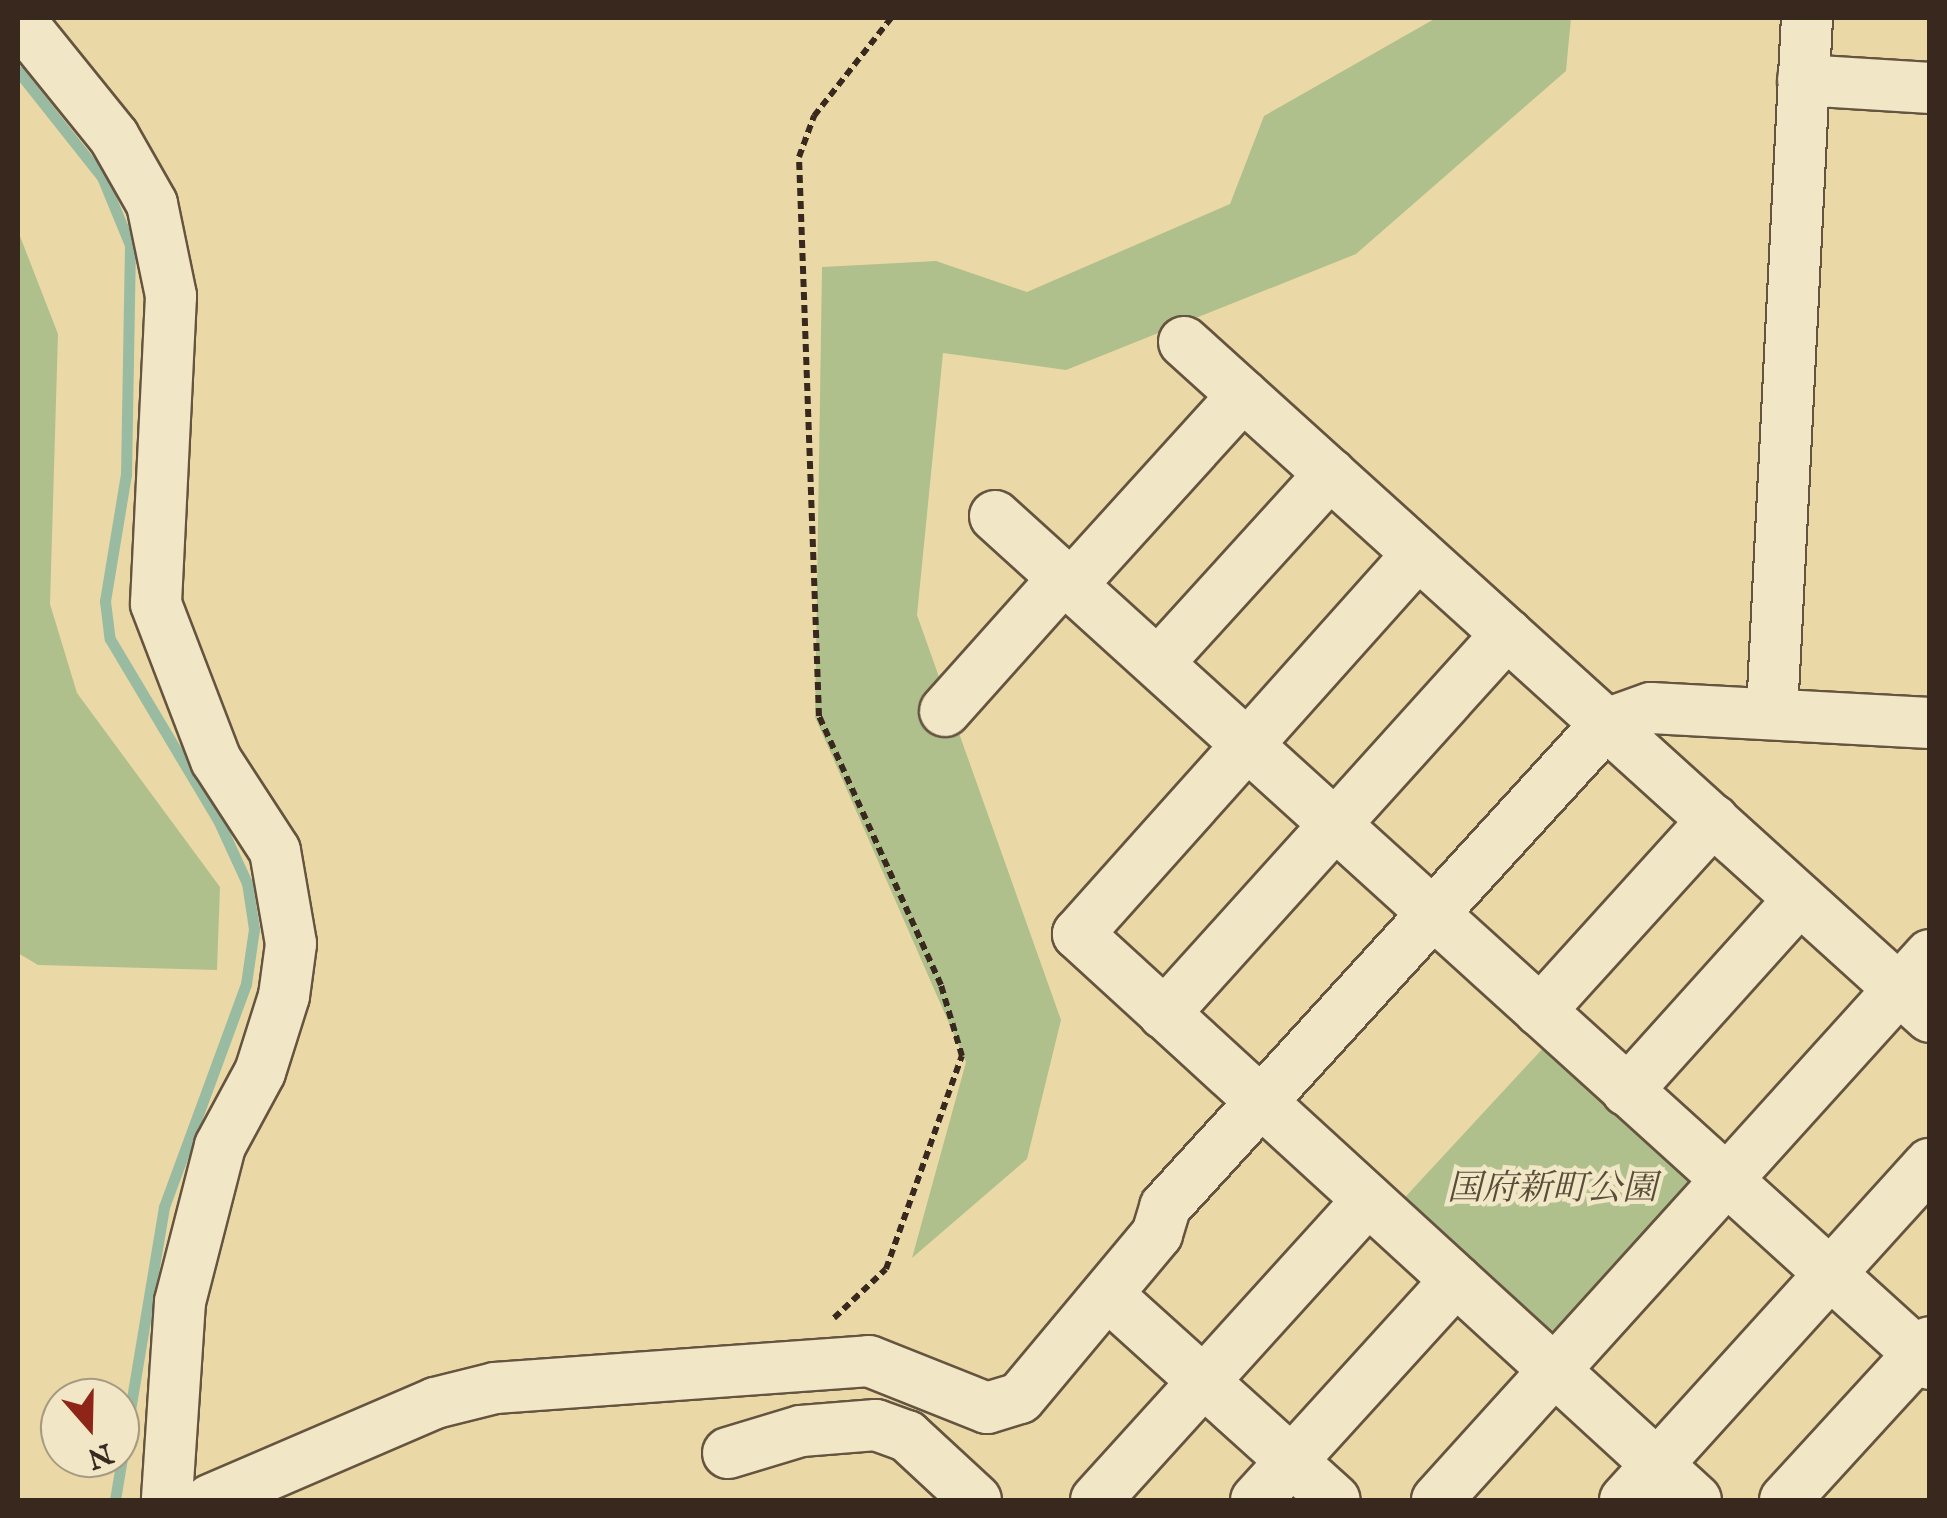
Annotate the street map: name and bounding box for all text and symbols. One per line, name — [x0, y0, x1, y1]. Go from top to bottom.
park label: 国府新町公園 — [1447, 1169, 1657, 1211]
north arrow — [40, 1378, 140, 1478]
text: N — [82, 1434, 117, 1475]

